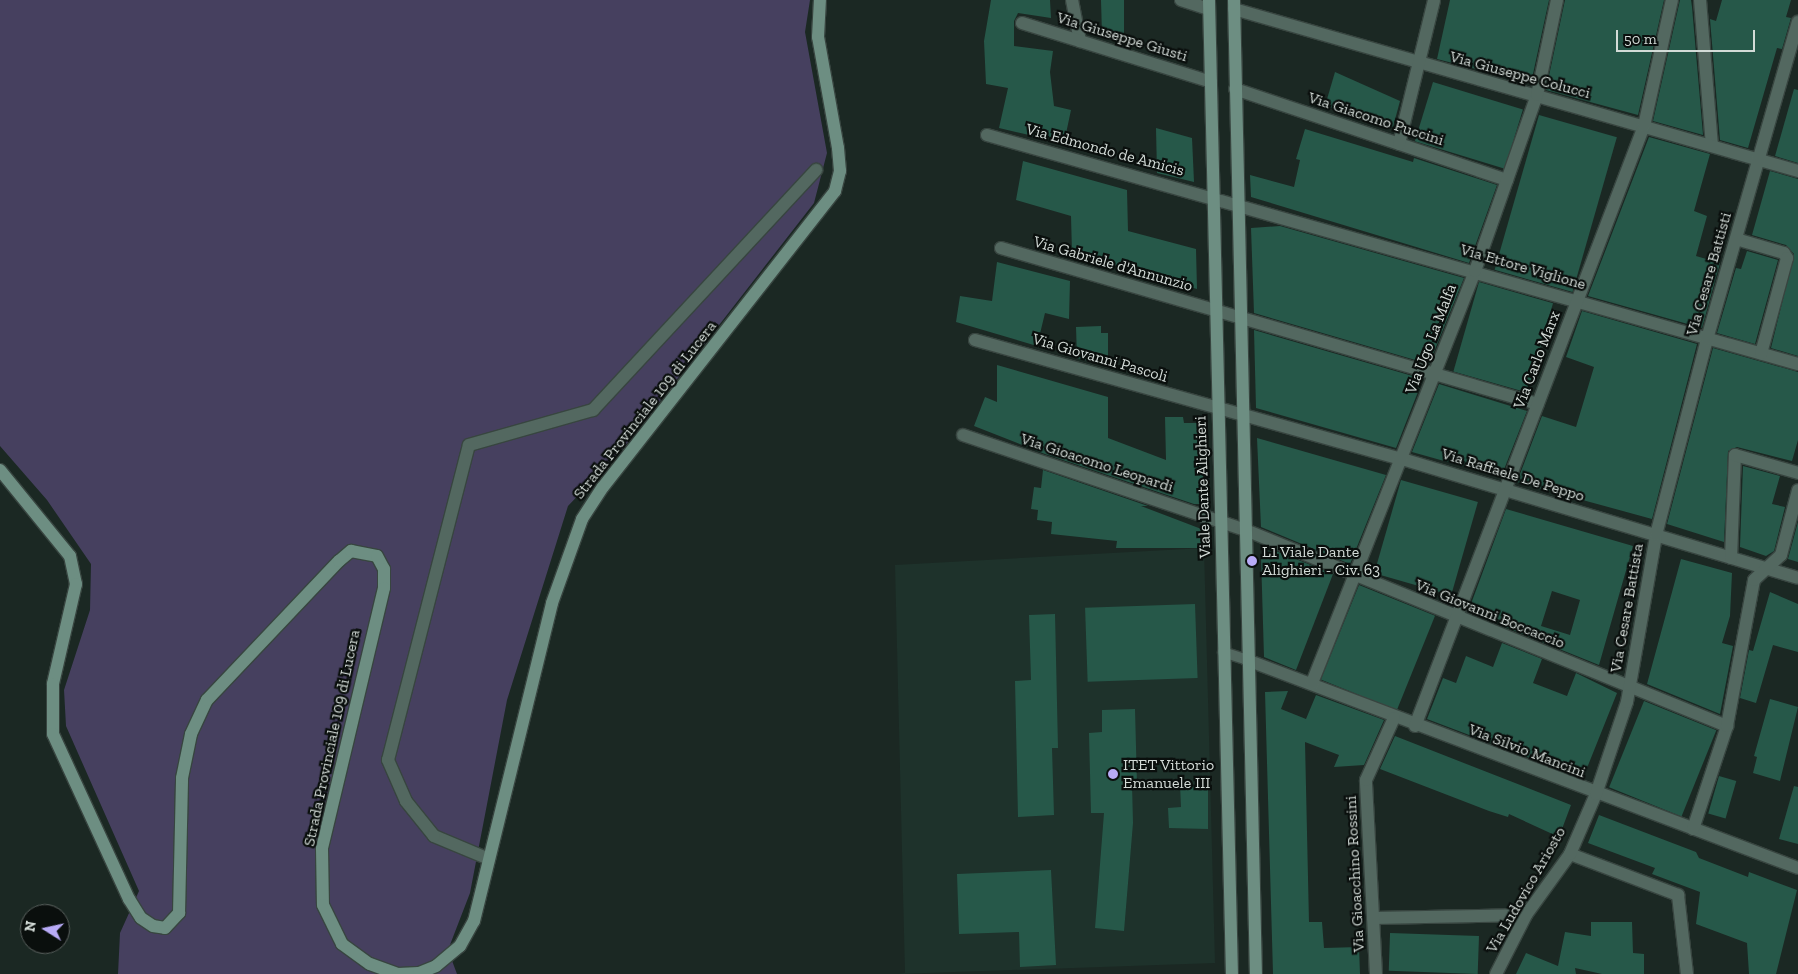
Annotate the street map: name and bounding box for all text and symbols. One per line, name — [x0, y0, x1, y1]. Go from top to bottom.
street label: Via Giuseppe Giusti — [1054, 8, 1190, 66]
scale bar — [1618, 20, 1757, 52]
text: 50 m — [1624, 30, 1657, 48]
street label: Via Giuseppe Colucci — [1448, 47, 1592, 103]
street label: Via Giacomo Puccini — [1306, 88, 1446, 150]
street label: Via Edmondo de Amicis — [1024, 120, 1186, 180]
street label: Via Cesare Battisti — [1682, 210, 1736, 338]
street label: Via Gabriele d'Annunzio — [1031, 232, 1195, 296]
street label: Via Ettore Viglione — [1458, 240, 1588, 294]
street label: Via Ugo La Malfa — [1401, 281, 1461, 397]
street label: Via Carlo Marx — [1510, 308, 1564, 412]
street label: Strada Provinciale 109 di Lucera — [569, 317, 721, 503]
street label: Via Giovanni Pascoli — [1030, 329, 1170, 387]
street label: Viale Dante Alighieri — [1191, 415, 1215, 559]
street label: Via Gioacomo Leopardi — [1018, 429, 1176, 497]
street label: Via Raffaele De Peppo — [1439, 444, 1587, 506]
place label: L1 Viale Dante Alighieri - Civ. 63 — [1262, 542, 1380, 580]
street label: Via Cesare Battista — [1606, 542, 1648, 674]
marker: L1 Viale Dante Alighieri - Civ. 63 — [1246, 555, 1258, 567]
street label: Via Giovanni Boccaccio — [1412, 575, 1568, 653]
street label: Strada Provinciale 109 di Lucera — [300, 628, 364, 848]
street label: Via Silvio Mancini — [1466, 720, 1588, 782]
place label: ITET Vittorio Emanuele III — [1123, 755, 1215, 793]
marker: ITET Vittorio Emanuele III — [1107, 768, 1119, 780]
street label: Via Gioacchino Rossini — [1341, 795, 1369, 953]
street label: Via Ludovico Ariosto — [1482, 823, 1570, 957]
north arrow — [20, 904, 70, 954]
text: N — [21, 920, 40, 933]

